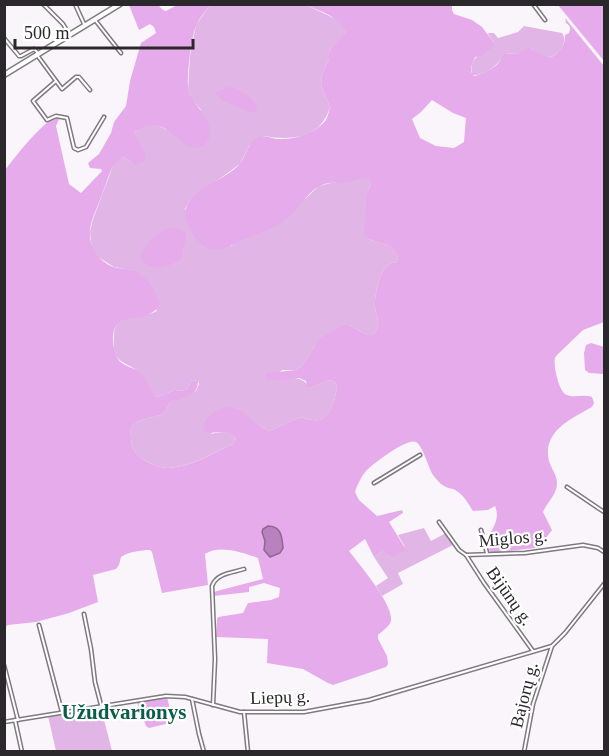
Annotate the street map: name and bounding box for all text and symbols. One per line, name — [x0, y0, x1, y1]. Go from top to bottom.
scale bar — [15, 12, 194, 50]
text: 500 m — [24, 23, 70, 43]
street label: Miglos g. — [478, 525, 548, 551]
street label: Bijūnų g. — [483, 563, 537, 629]
street label: Bajorų g. — [506, 660, 542, 730]
street label: Liepų g. — [250, 686, 310, 708]
district label: Užudvarionys — [62, 700, 186, 724]

